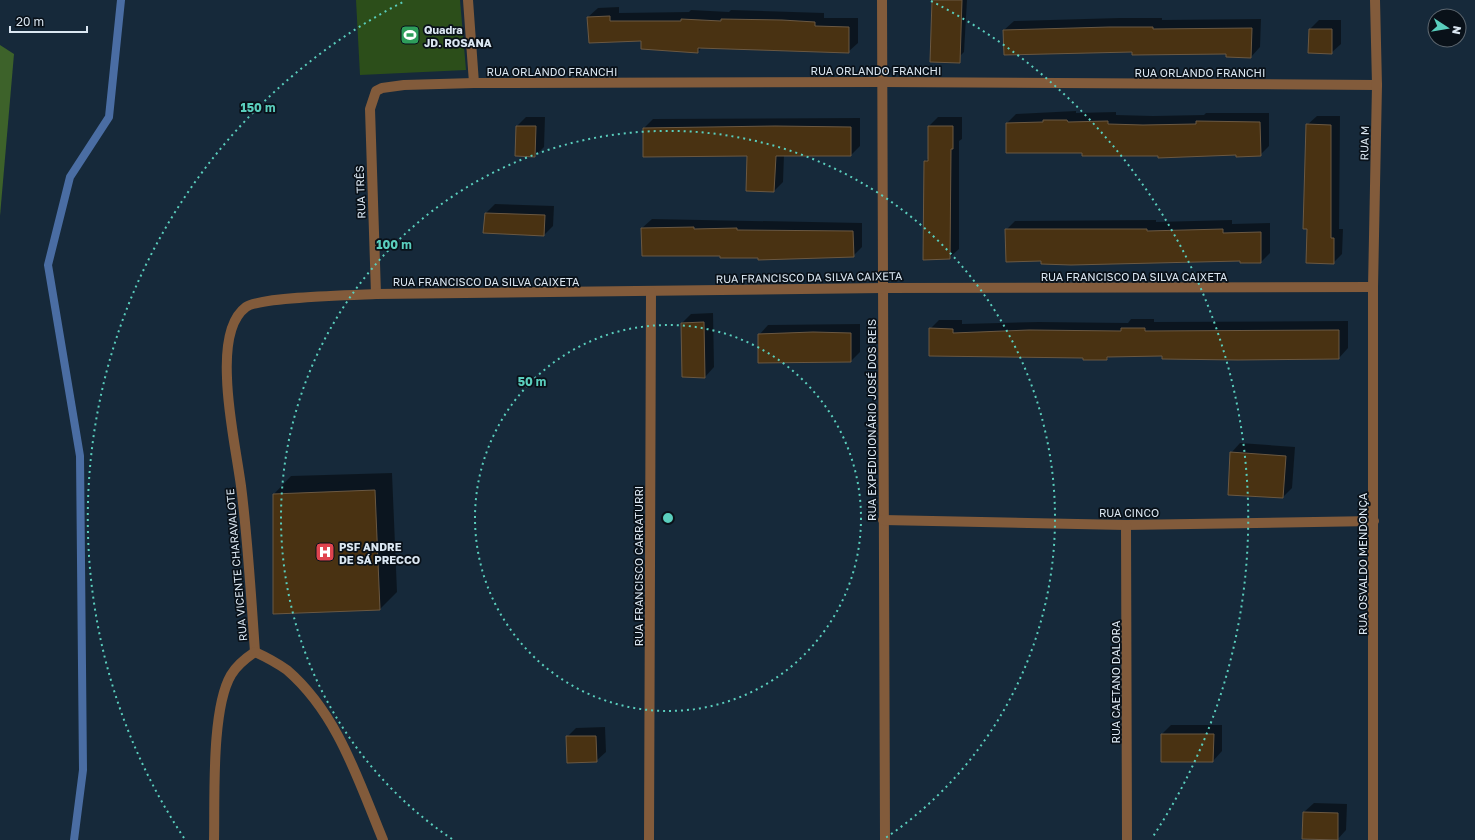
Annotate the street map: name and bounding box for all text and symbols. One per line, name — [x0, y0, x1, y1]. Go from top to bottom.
scale bar — [10, 8, 87, 34]
north arrow — [1427, 8, 1467, 48]
text: 20 m — [16, 14, 44, 29]
place label: Quadra JD. ROSANA — [424, 23, 492, 49]
sports icon: Quadra JD. ROSANA — [399, 24, 421, 46]
text: N — [1450, 25, 1464, 36]
street label: RUA ORLANDO FRANCHI — [811, 64, 941, 77]
street label: RUA ORLANDO FRANCHI — [487, 65, 617, 78]
street label: RUA ORLANDO FRANCHI — [1135, 66, 1265, 79]
text: 150 m — [241, 100, 275, 115]
street label: RUA M — [1357, 126, 1371, 160]
street label: RUA TRÊS — [353, 165, 367, 219]
text: 100 m — [376, 237, 412, 252]
street label: RUA FRANCISCO DA SILVA CAIXETA — [716, 269, 903, 285]
street label: RUA FRANCISCO DA SILVA CAIXETA — [1041, 270, 1228, 283]
street label: RUA FRANCISCO DA SILVA CAIXETA — [393, 275, 580, 288]
street label: RUA EXPEDICIONÁRIO JOSÉ DOS REIS — [865, 319, 878, 521]
text: 50 m — [518, 374, 546, 389]
street label: RUA FRANCISCO CARRATURRI — [632, 486, 645, 646]
street label: RUA VICENTE CHARAVALOTE — [223, 488, 249, 642]
street label: RUA OSVALDO MENDONÇA — [1356, 492, 1369, 635]
street label: RUA CINCO — [1099, 506, 1159, 519]
centre of rings — [661, 511, 675, 525]
place label: PSF ANDRE DE SÁ PRECCO — [339, 540, 420, 566]
hospital icon: PSF ANDRE DE SÁ PRECCO — [314, 541, 336, 563]
street label: RUA CAETANO DALORA — [1109, 620, 1122, 743]

